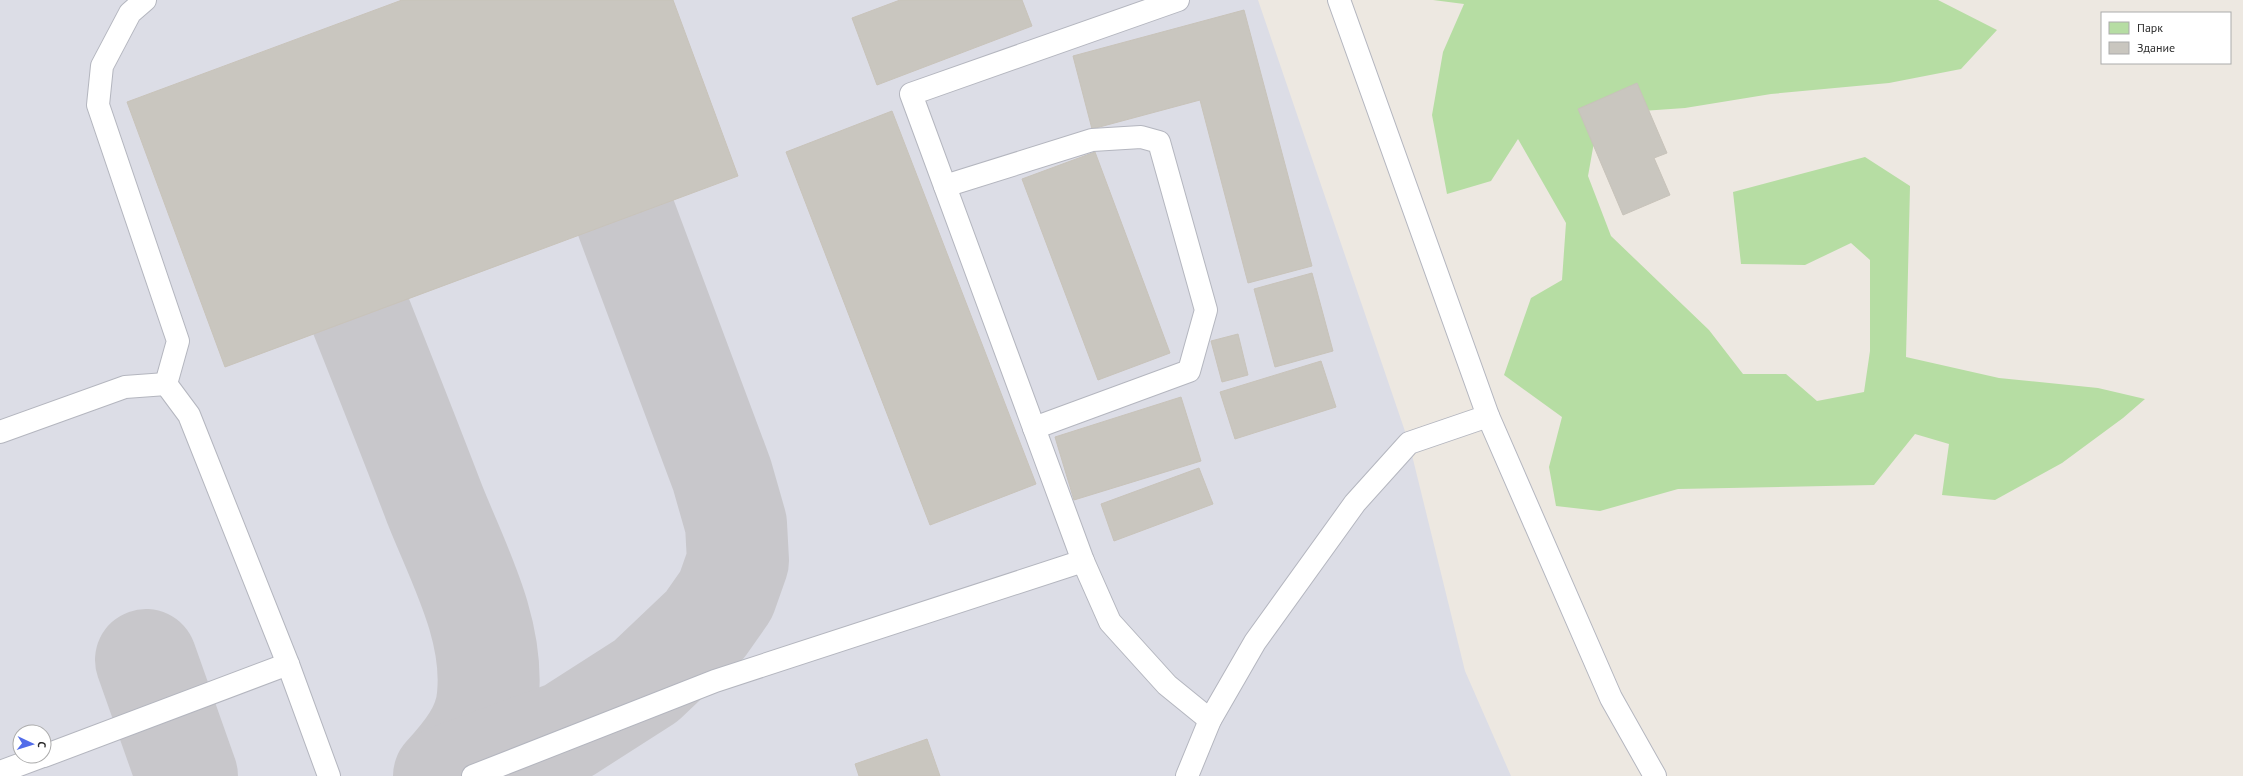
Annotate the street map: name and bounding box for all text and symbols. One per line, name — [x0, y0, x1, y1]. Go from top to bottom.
legend — [2101, 12, 2231, 64]
text: Парк — [2137, 20, 2163, 35]
text: Здание — [2137, 40, 2175, 55]
north arrow — [12, 724, 52, 764]
text: С — [35, 741, 49, 748]

